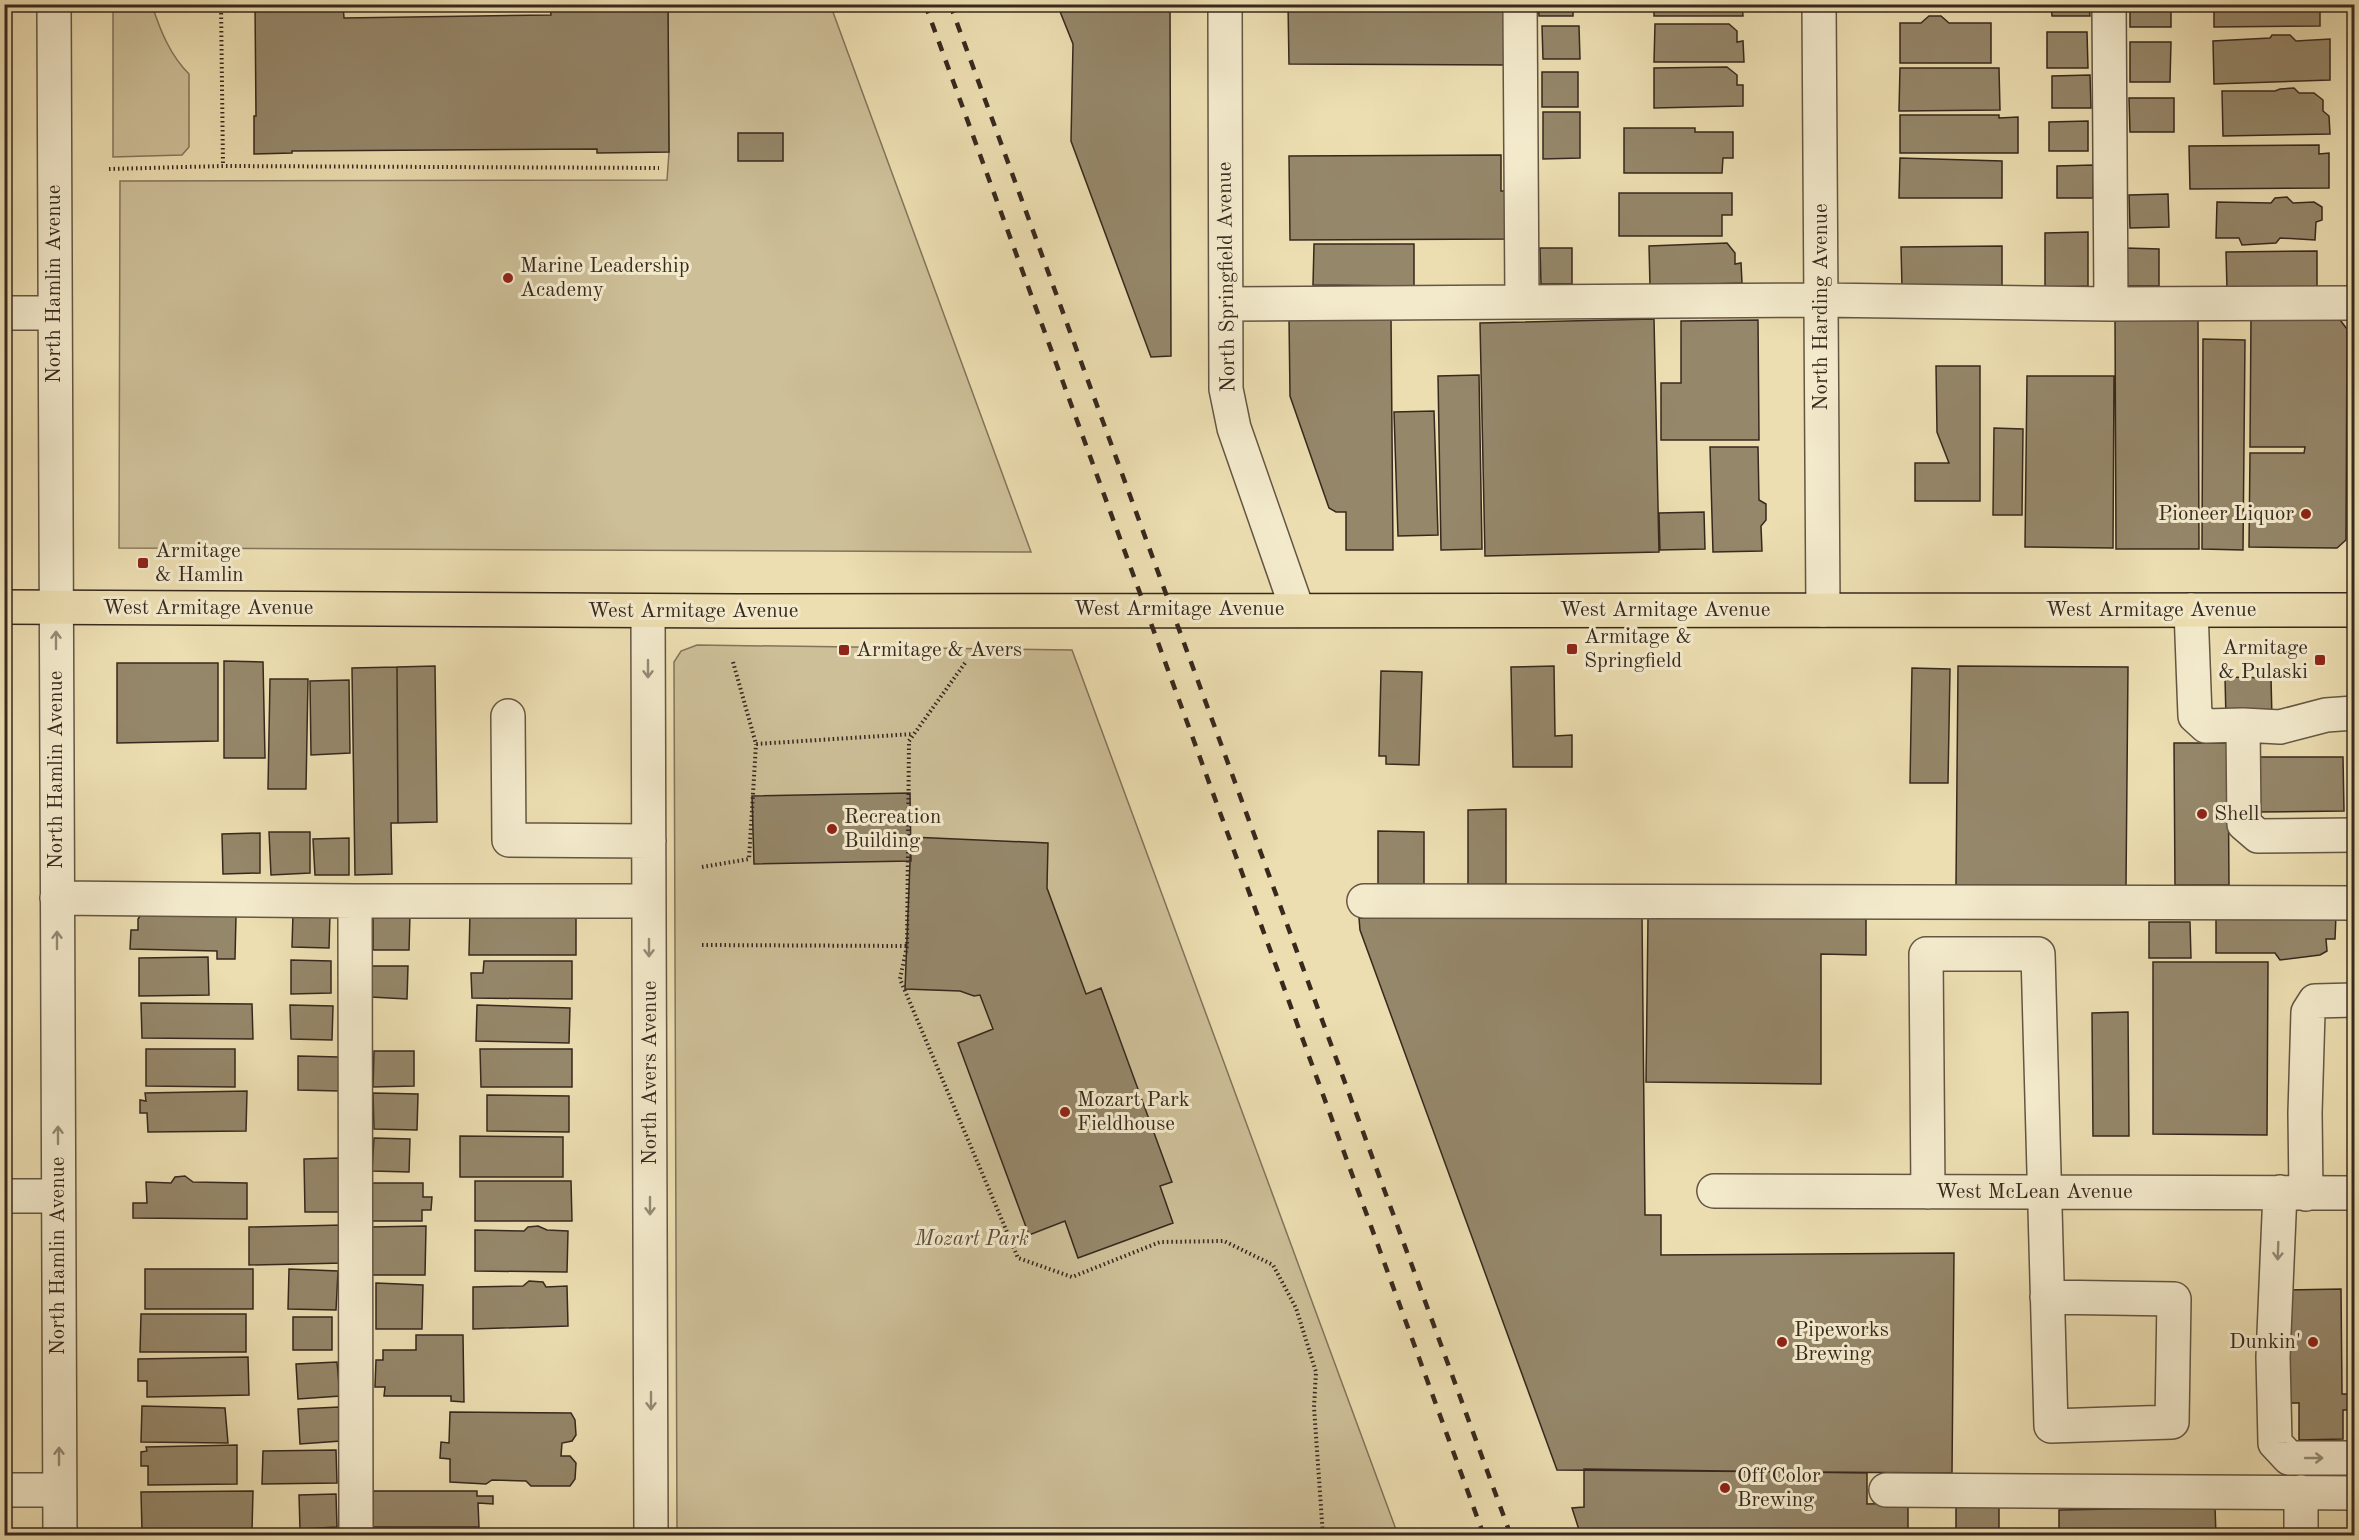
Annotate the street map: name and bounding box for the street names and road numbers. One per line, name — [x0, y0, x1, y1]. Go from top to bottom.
street label: North Springfield Avenue — [1214, 161, 1240, 393]
street label: North Hamlin Avenue — [44, 185, 65, 383]
street label: North Harding Avenue — [1811, 203, 1832, 411]
street label: West Armitage Avenue — [103, 598, 313, 619]
street label: West Armitage Avenue — [1074, 599, 1284, 620]
street label: West Armitage Avenue — [1560, 600, 1770, 621]
street label: West Armitage Avenue — [2046, 600, 2256, 621]
street label: West Armitage Avenue — [588, 601, 798, 622]
street label: North Hamlin Avenue — [46, 671, 67, 869]
street label: North Avers Avenue — [640, 981, 661, 1165]
street label: North Hamlin Avenue — [48, 1157, 69, 1355]
street label: West McLean Avenue — [1935, 1182, 2133, 1203]

